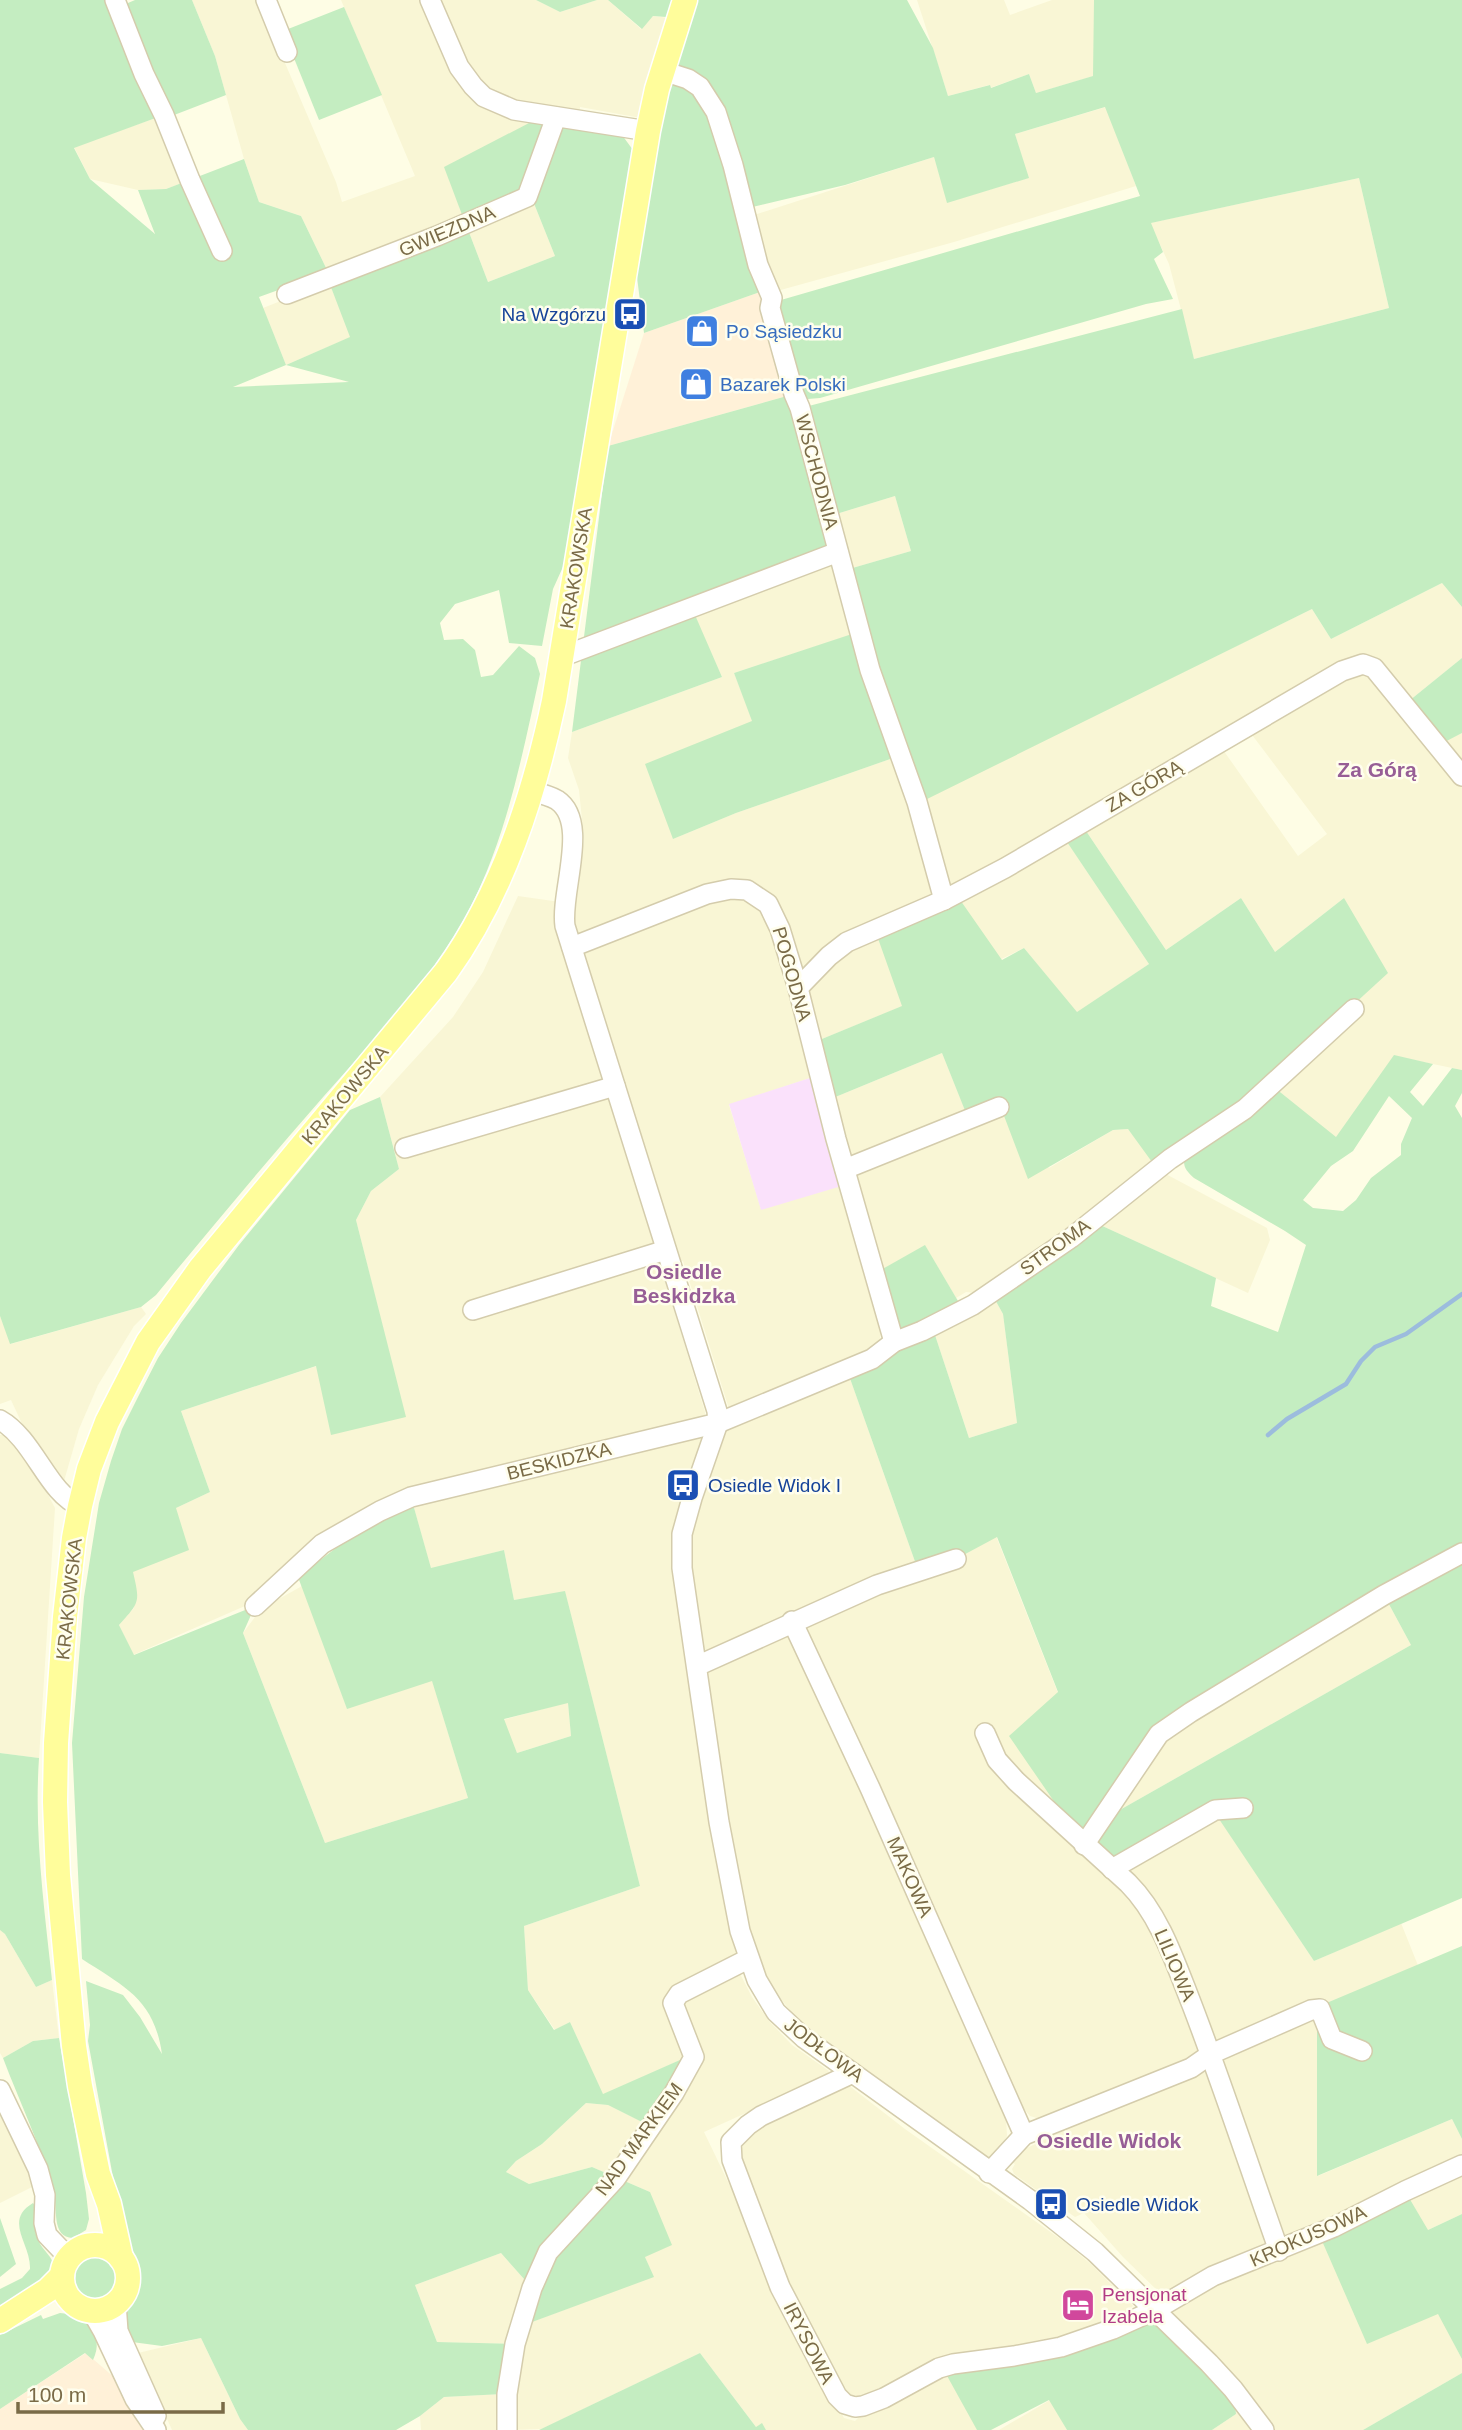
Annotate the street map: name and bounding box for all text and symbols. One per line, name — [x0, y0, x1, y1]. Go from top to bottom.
street label: GWIEZDNA — [396, 201, 499, 261]
bus stop icon: Na Wzgórzu — [611, 295, 649, 333]
place label: Na Wzgórzu — [501, 304, 606, 325]
shop icon: Po Sąsiedzku — [683, 312, 721, 350]
place label: Po Sąsiedzku — [726, 321, 842, 342]
shop icon: Bazarek Polski — [677, 365, 715, 403]
place label: Bazarek Polski — [720, 374, 846, 395]
street label: WSCHODNIA — [792, 412, 843, 532]
street label: KRAKOWSKA — [556, 506, 596, 630]
street label: ZA GÓRĄ — [1102, 756, 1186, 816]
district label: Za Górą — [1337, 758, 1417, 781]
street label: POGODNA — [769, 924, 816, 1024]
street label: KRAKOWSKA — [298, 1041, 393, 1149]
street label: STROMA — [1016, 1214, 1094, 1279]
district label: Osiedle Beskidzka — [633, 1260, 736, 1307]
street label: BESKIDZKA — [505, 1438, 614, 1484]
bus stop icon: Osiedle Widok I — [664, 1466, 702, 1504]
place label: Osiedle Widok I — [708, 1475, 841, 1496]
street label: KRAKOWSKA — [52, 1537, 86, 1661]
street label: MAKOWA — [883, 1834, 937, 1921]
street label: LILIOWA — [1150, 1926, 1200, 2005]
street label: JODŁOWA — [780, 2014, 868, 2087]
street label: NAD MARKIEM — [591, 2079, 687, 2199]
district label: Osiedle Widok — [1037, 2129, 1182, 2152]
bus stop icon: Osiedle Widok — [1032, 2185, 1070, 2223]
place label: Osiedle Widok — [1076, 2194, 1199, 2215]
street label: KROKUSOWA — [1247, 2201, 1370, 2271]
place label: Pensjonat Izabela — [1102, 2284, 1187, 2327]
hotel icon: Pensjonat Izabela — [1059, 2286, 1097, 2324]
street label: IRYSOWA — [780, 2299, 839, 2388]
scale bar — [18, 2370, 222, 2414]
text: 100 m — [28, 2383, 86, 2406]

